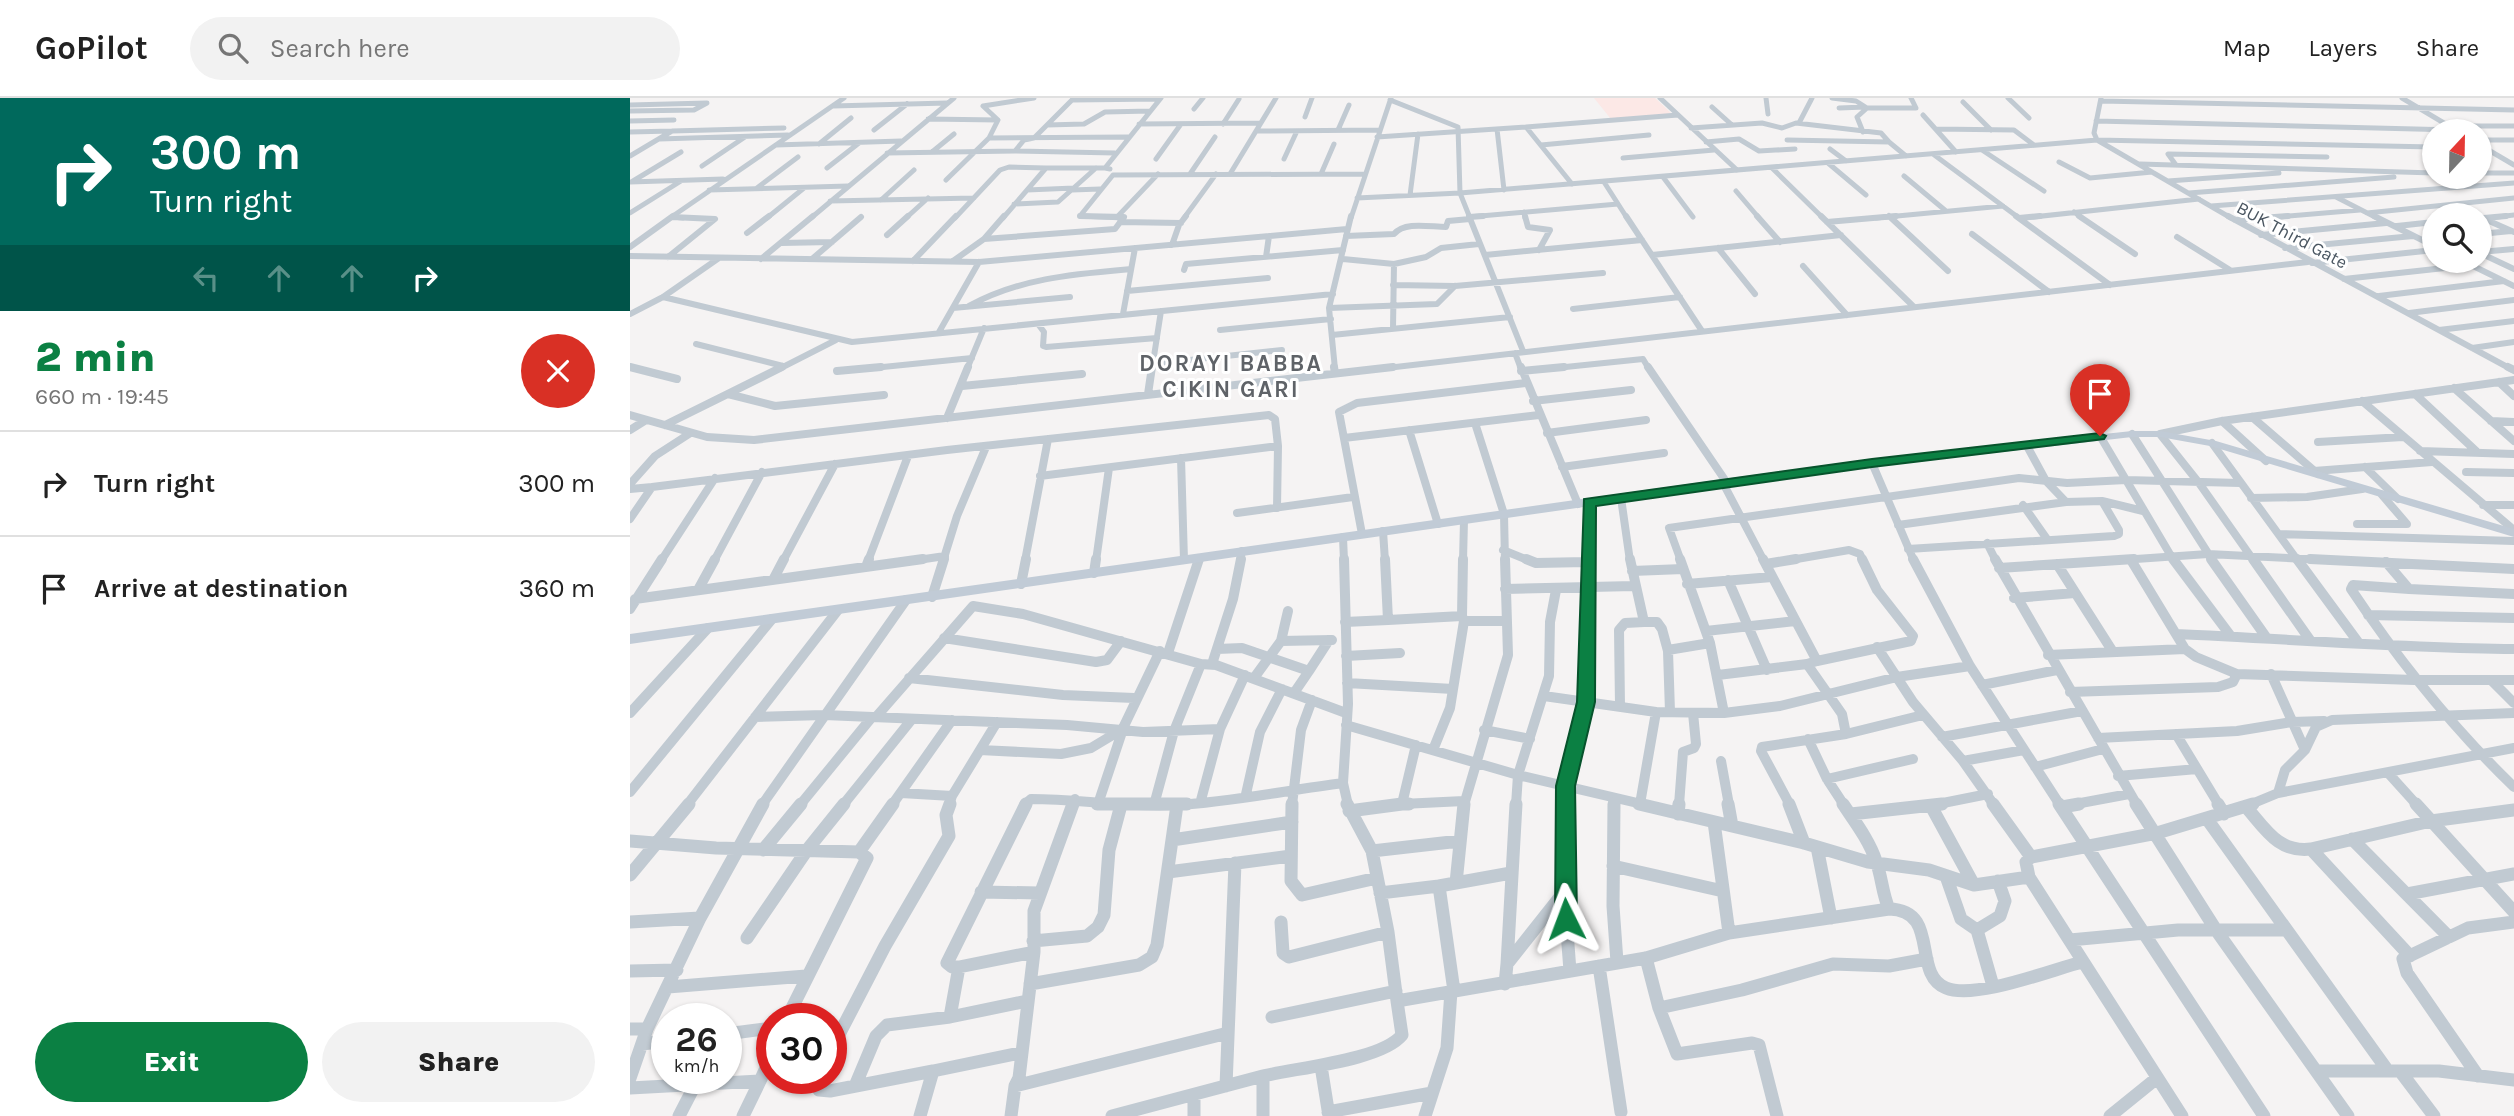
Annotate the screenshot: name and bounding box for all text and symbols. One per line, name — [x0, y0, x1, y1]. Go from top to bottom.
search box — [190, 17, 680, 80]
text: GoPilot — [35, 29, 148, 67]
icon: search — [214, 29, 252, 67]
text: Search here — [270, 33, 410, 64]
text: Map — [2223, 34, 2271, 62]
text: Layers — [2309, 34, 2378, 62]
text: Share — [2416, 34, 2479, 62]
north arrow — [2422, 119, 2492, 189]
map controls — [2422, 119, 2492, 273]
text: 300 m — [150, 124, 301, 181]
icon: right — [35, 126, 126, 217]
text: Turn right — [150, 183, 292, 220]
street label: BUK Third Gate — [2233, 197, 2351, 273]
button: search — [2422, 203, 2492, 273]
icon: left — [187, 259, 225, 297]
icon: ahead — [260, 259, 298, 297]
icon: ahead — [333, 259, 371, 297]
icon: right — [406, 259, 444, 297]
text: 2 min — [35, 332, 155, 382]
button: close — [521, 334, 595, 408]
district label: DORAYI BABBA CIKIN GARI — [1139, 350, 1323, 403]
pin — [2070, 364, 2130, 436]
icon: arrive — [2081, 375, 2119, 413]
text: 660 m · 19:45 — [35, 383, 169, 410]
icon: right — [35, 465, 73, 503]
text: Turn right — [94, 468, 215, 499]
text: 300 m — [518, 468, 595, 499]
icon: arrive — [35, 570, 73, 608]
text: Arrive at destination — [94, 573, 348, 604]
text: 360 m — [519, 573, 595, 604]
position arrow — [1529, 882, 1603, 956]
speed limit sign: 30 — [756, 1003, 847, 1094]
text: 26 — [675, 1019, 718, 1060]
button: Exit — [35, 1022, 308, 1102]
button: Share — [322, 1022, 595, 1102]
text: km/h — [674, 1055, 719, 1077]

